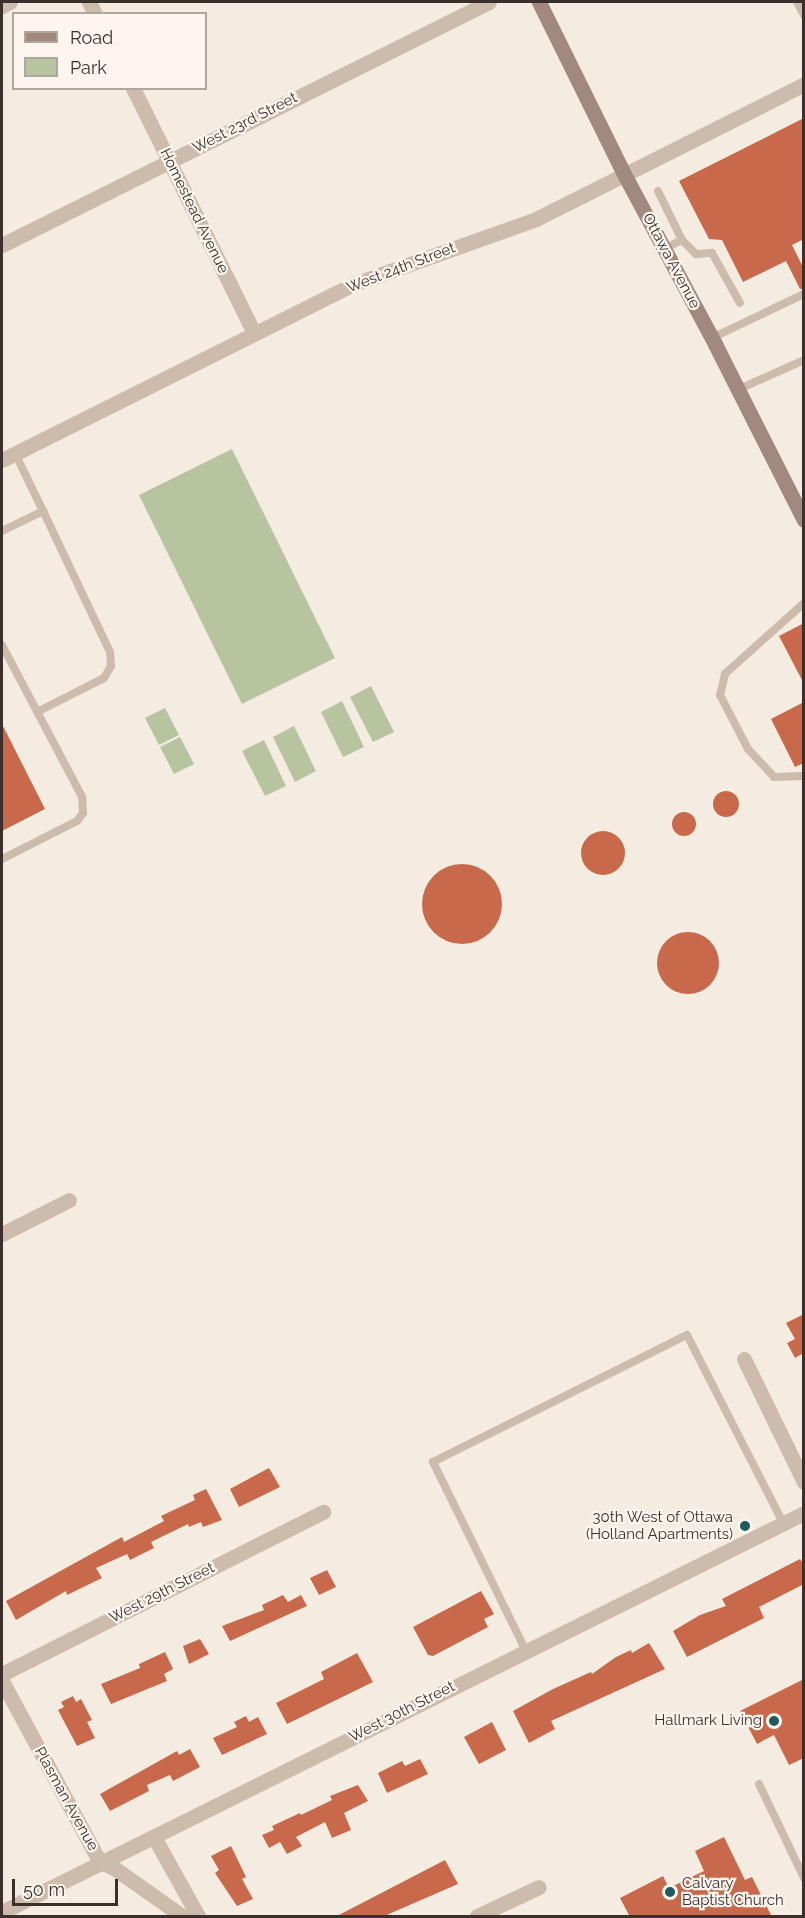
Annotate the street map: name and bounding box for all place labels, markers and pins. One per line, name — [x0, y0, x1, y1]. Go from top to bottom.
place label: 30th West of Ottawa (Holland Apartments) — [585, 1508, 733, 1543]
marker: 30th West of Ottawa (Holland Apartments) — [738, 1519, 752, 1533]
place label: Hallmark Living — [654, 1712, 762, 1730]
marker: Hallmark Living — [767, 1714, 781, 1728]
place label: Calvary Baptist Church — [682, 1874, 784, 1909]
marker: Calvary Baptist Church — [663, 1885, 677, 1899]

